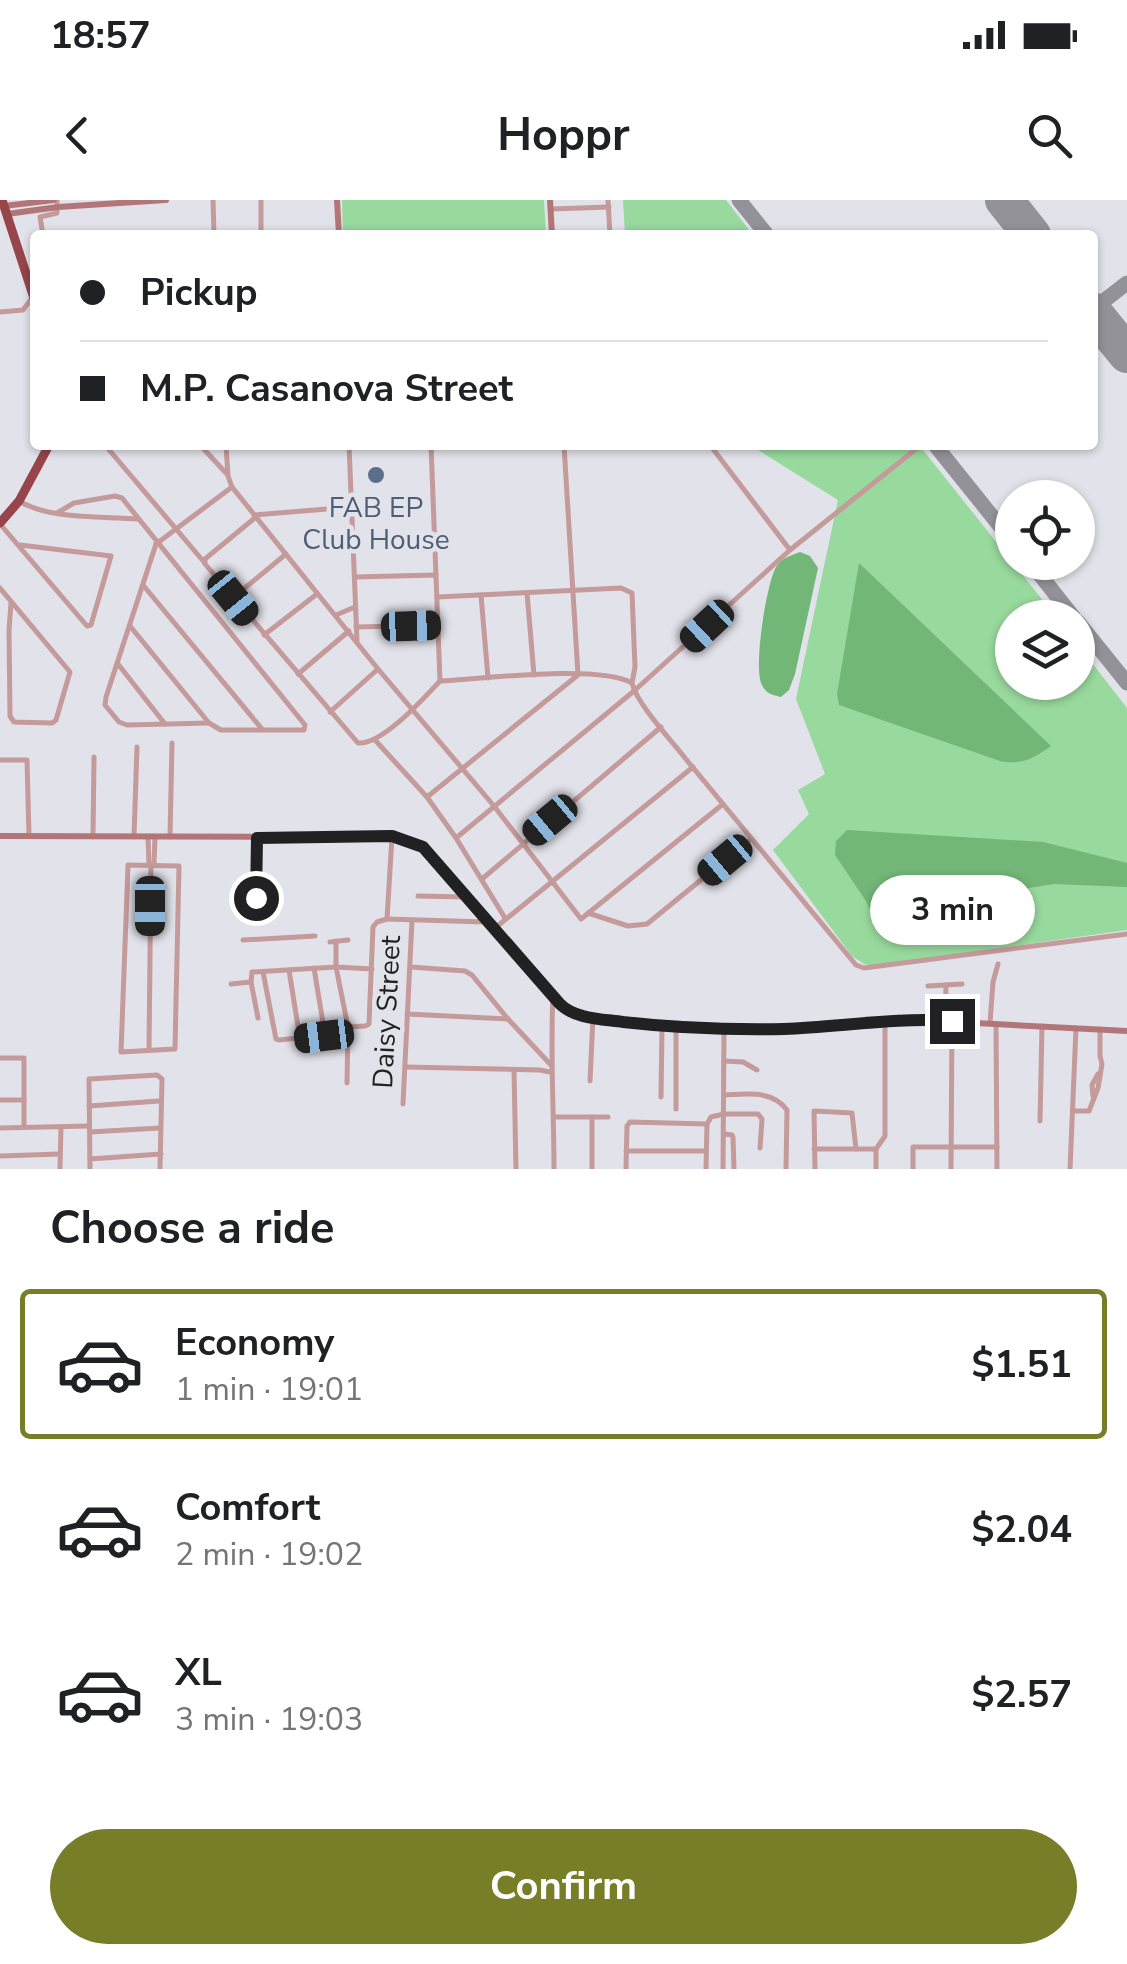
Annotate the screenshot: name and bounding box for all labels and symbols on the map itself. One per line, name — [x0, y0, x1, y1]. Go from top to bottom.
marker: FAB EP Club House — [365, 464, 387, 486]
place label: FAB EP Club House — [302, 489, 450, 559]
car — [202, 565, 264, 631]
car — [675, 595, 739, 657]
car — [380, 610, 442, 642]
car — [517, 789, 583, 851]
car — [692, 829, 758, 891]
car — [135, 876, 165, 936]
route start — [234, 876, 279, 921]
callout: 3 min — [870, 876, 1034, 946]
street label: Daisy Street — [364, 934, 410, 1090]
route end — [930, 999, 975, 1044]
car — [292, 1017, 356, 1055]

